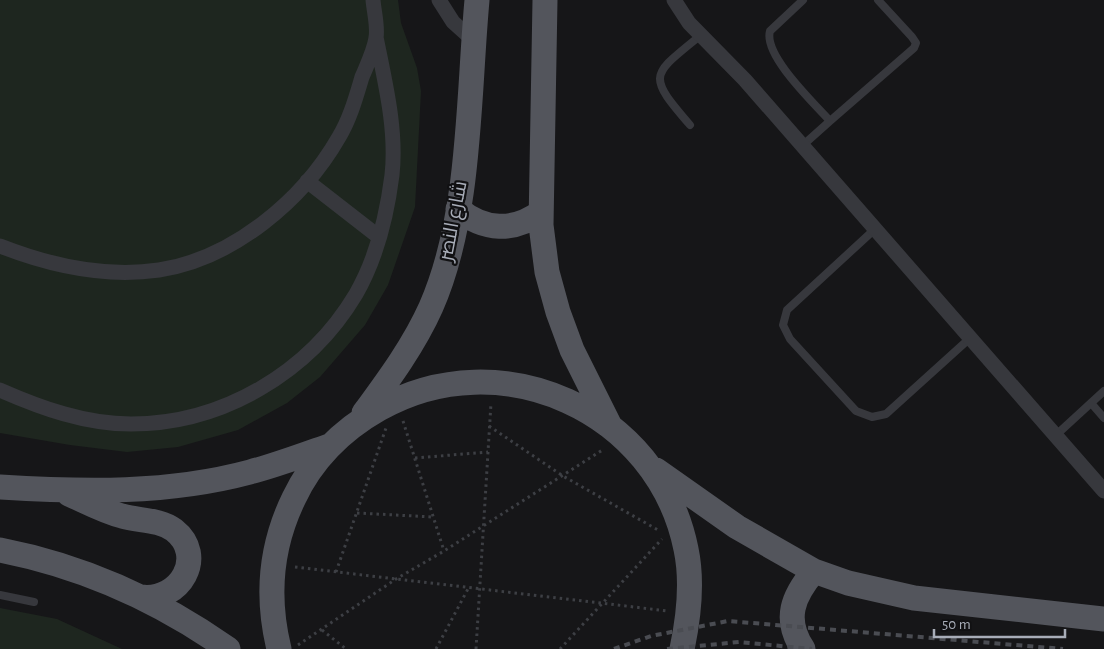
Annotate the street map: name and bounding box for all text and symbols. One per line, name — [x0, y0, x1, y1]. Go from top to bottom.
street label: شارع النصر — [435, 179, 474, 264]
scale bar — [934, 606, 1065, 638]
text: 50 m — [942, 617, 971, 632]

